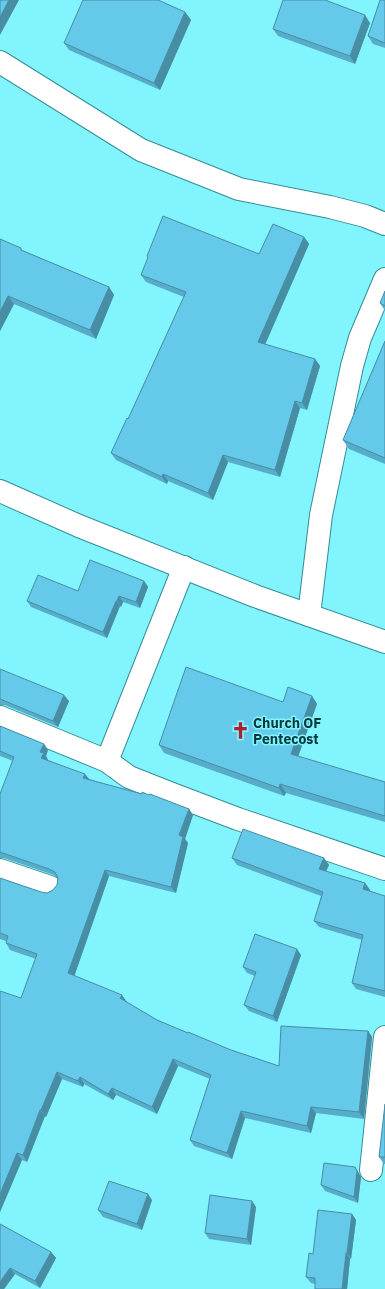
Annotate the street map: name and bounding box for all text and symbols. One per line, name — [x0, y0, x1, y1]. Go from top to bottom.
place label: Church OF Pentecost — [253, 714, 321, 748]
church icon: Church OF Pentecost — [230, 721, 250, 741]

